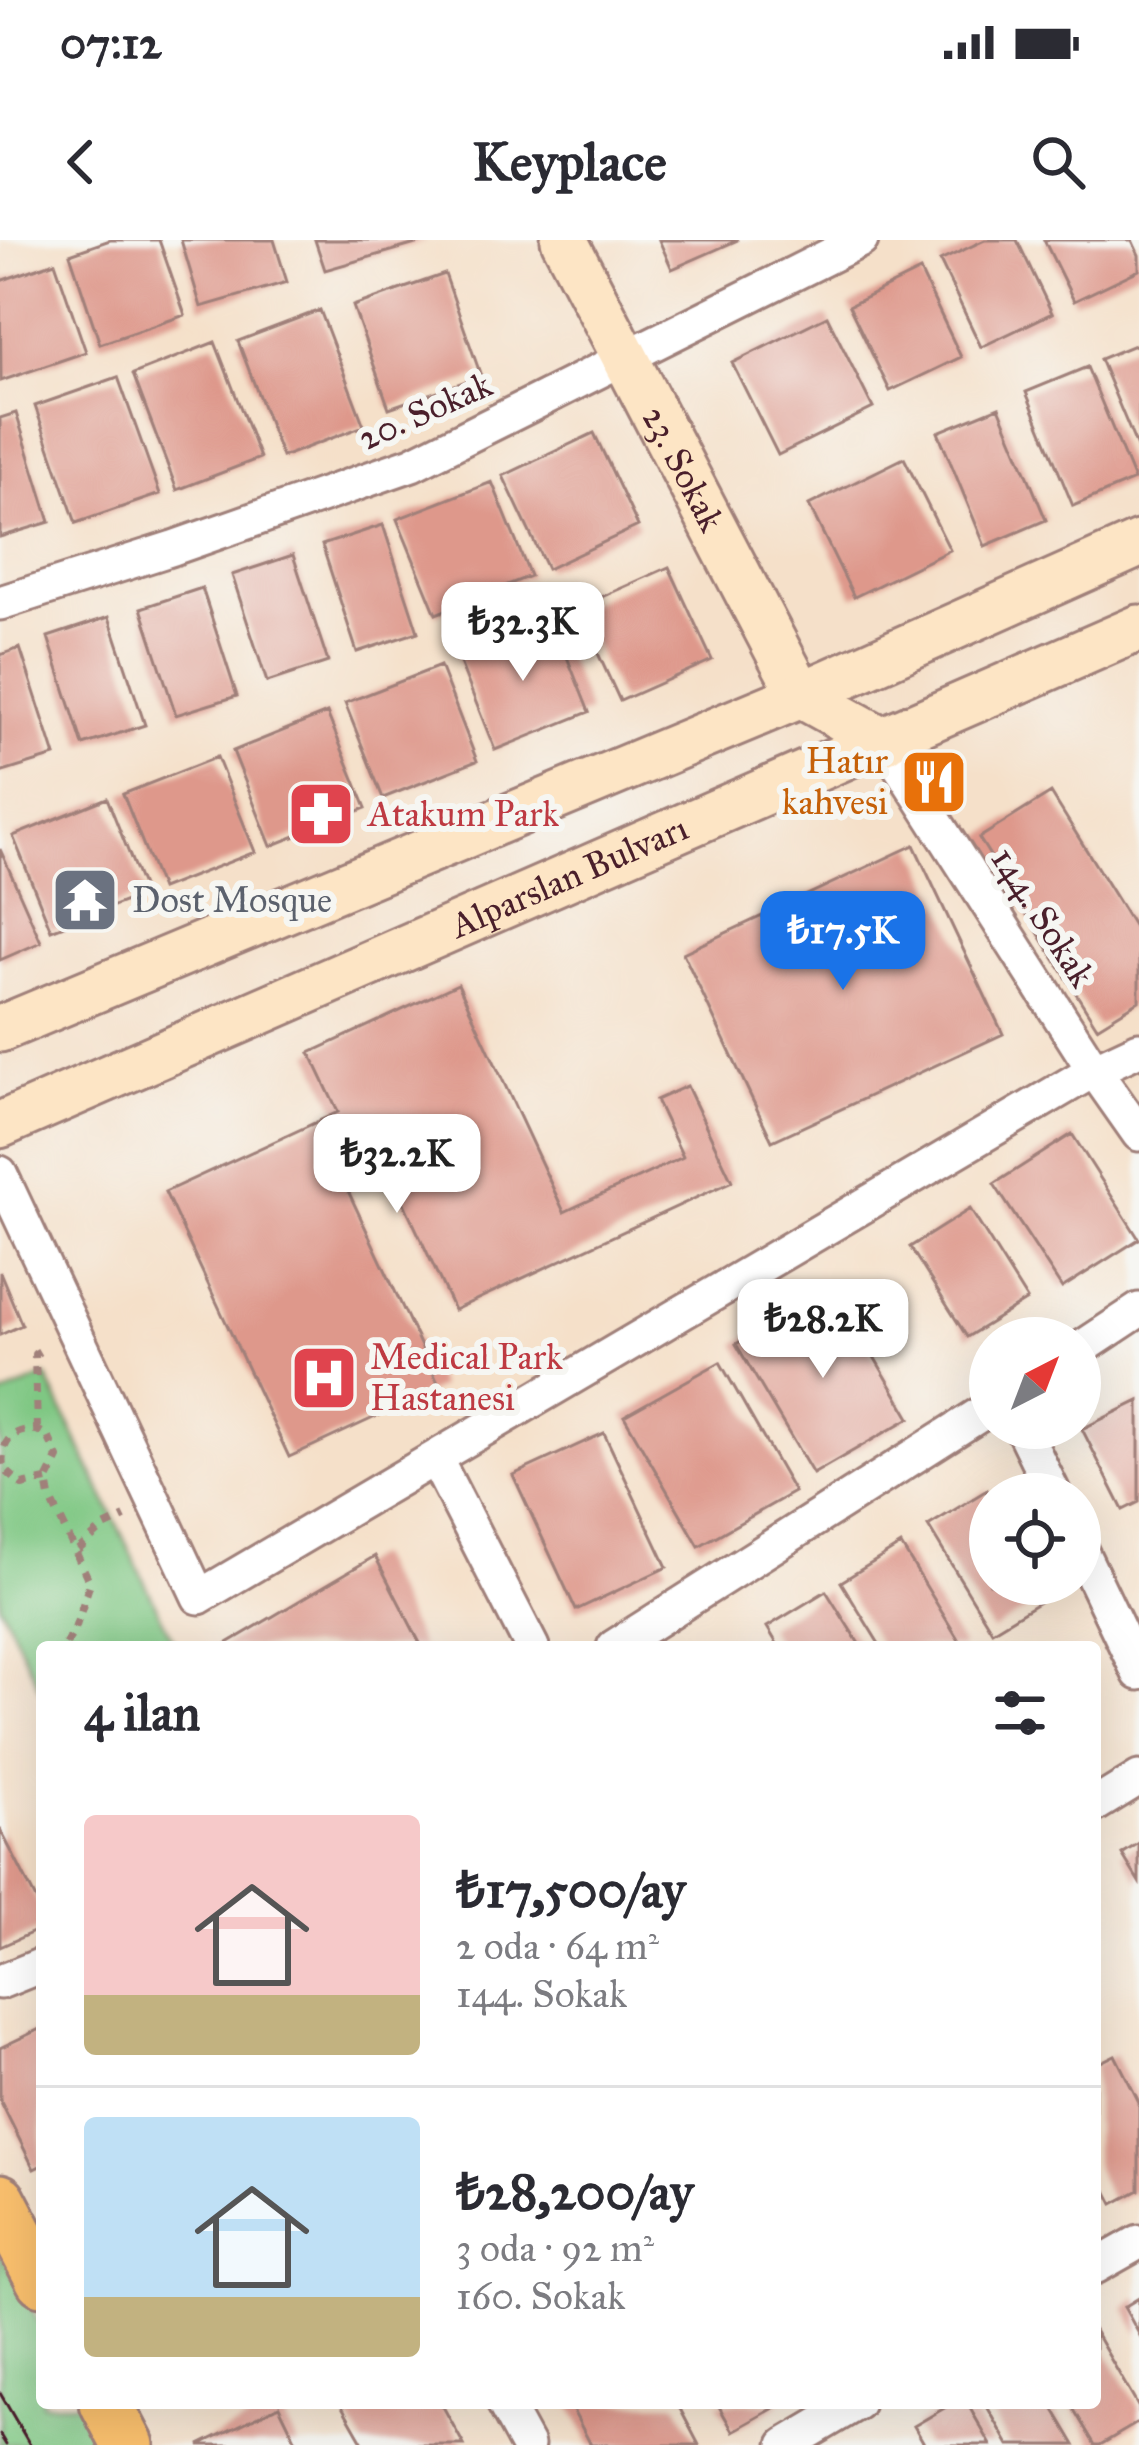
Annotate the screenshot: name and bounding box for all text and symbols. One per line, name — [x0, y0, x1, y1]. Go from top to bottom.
text: 07:12 — [60, 15, 162, 70]
icon: back — [48, 129, 114, 195]
text: Keyplace — [472, 129, 667, 195]
icon: search — [1025, 129, 1091, 195]
street label: 20. Sokak — [351, 362, 499, 460]
street label: 23. Sokak — [632, 399, 734, 539]
pin: ₺32.3K — [425, 582, 621, 684]
text: ₺32.3K — [468, 597, 578, 645]
place label: Hatır kahvesi — [782, 739, 888, 824]
restaurant icon: Hatır kahvesi — [899, 747, 969, 817]
pharmacy icon: Atakum Park — [286, 779, 356, 849]
place label: Atakum Park — [366, 792, 559, 836]
street label: Alparslan Bulvarı — [442, 806, 695, 948]
street label: 144. Sokak — [982, 839, 1105, 995]
temple icon: Dost Mosque — [50, 865, 120, 935]
place label: Dost Mosque — [132, 878, 332, 922]
pin: ₺17.5K — [745, 891, 941, 993]
text: ₺17.5K — [787, 906, 899, 954]
pin: ₺32.2K — [299, 1114, 495, 1216]
text: ₺32.2K — [341, 1129, 453, 1177]
pin: ₺28.2K — [725, 1279, 921, 1381]
text: ₺28.2K — [764, 1294, 882, 1342]
north arrow — [969, 1317, 1101, 1449]
map controls — [969, 1317, 1101, 1605]
place label: Medical Park Hastanesi — [370, 1335, 563, 1420]
hospital icon: Medical Park Hastanesi — [289, 1343, 359, 1413]
button: locate — [969, 1473, 1101, 1605]
icon: filters — [987, 1680, 1053, 1746]
text: 4 ilan — [84, 1682, 200, 1744]
text: ₺17,500/ay — [456, 1859, 686, 1921]
icon: home — [180, 1863, 324, 2007]
text: 2 oda · 64 m² — [456, 1922, 659, 1970]
text: 144. Sokak — [456, 1970, 627, 2018]
text: ₺28,200/ay — [456, 2161, 694, 2223]
icon: home — [180, 2165, 324, 2309]
text: 3 oda · 92 m² — [456, 2224, 654, 2272]
text: 160. Sokak — [456, 2272, 625, 2320]

